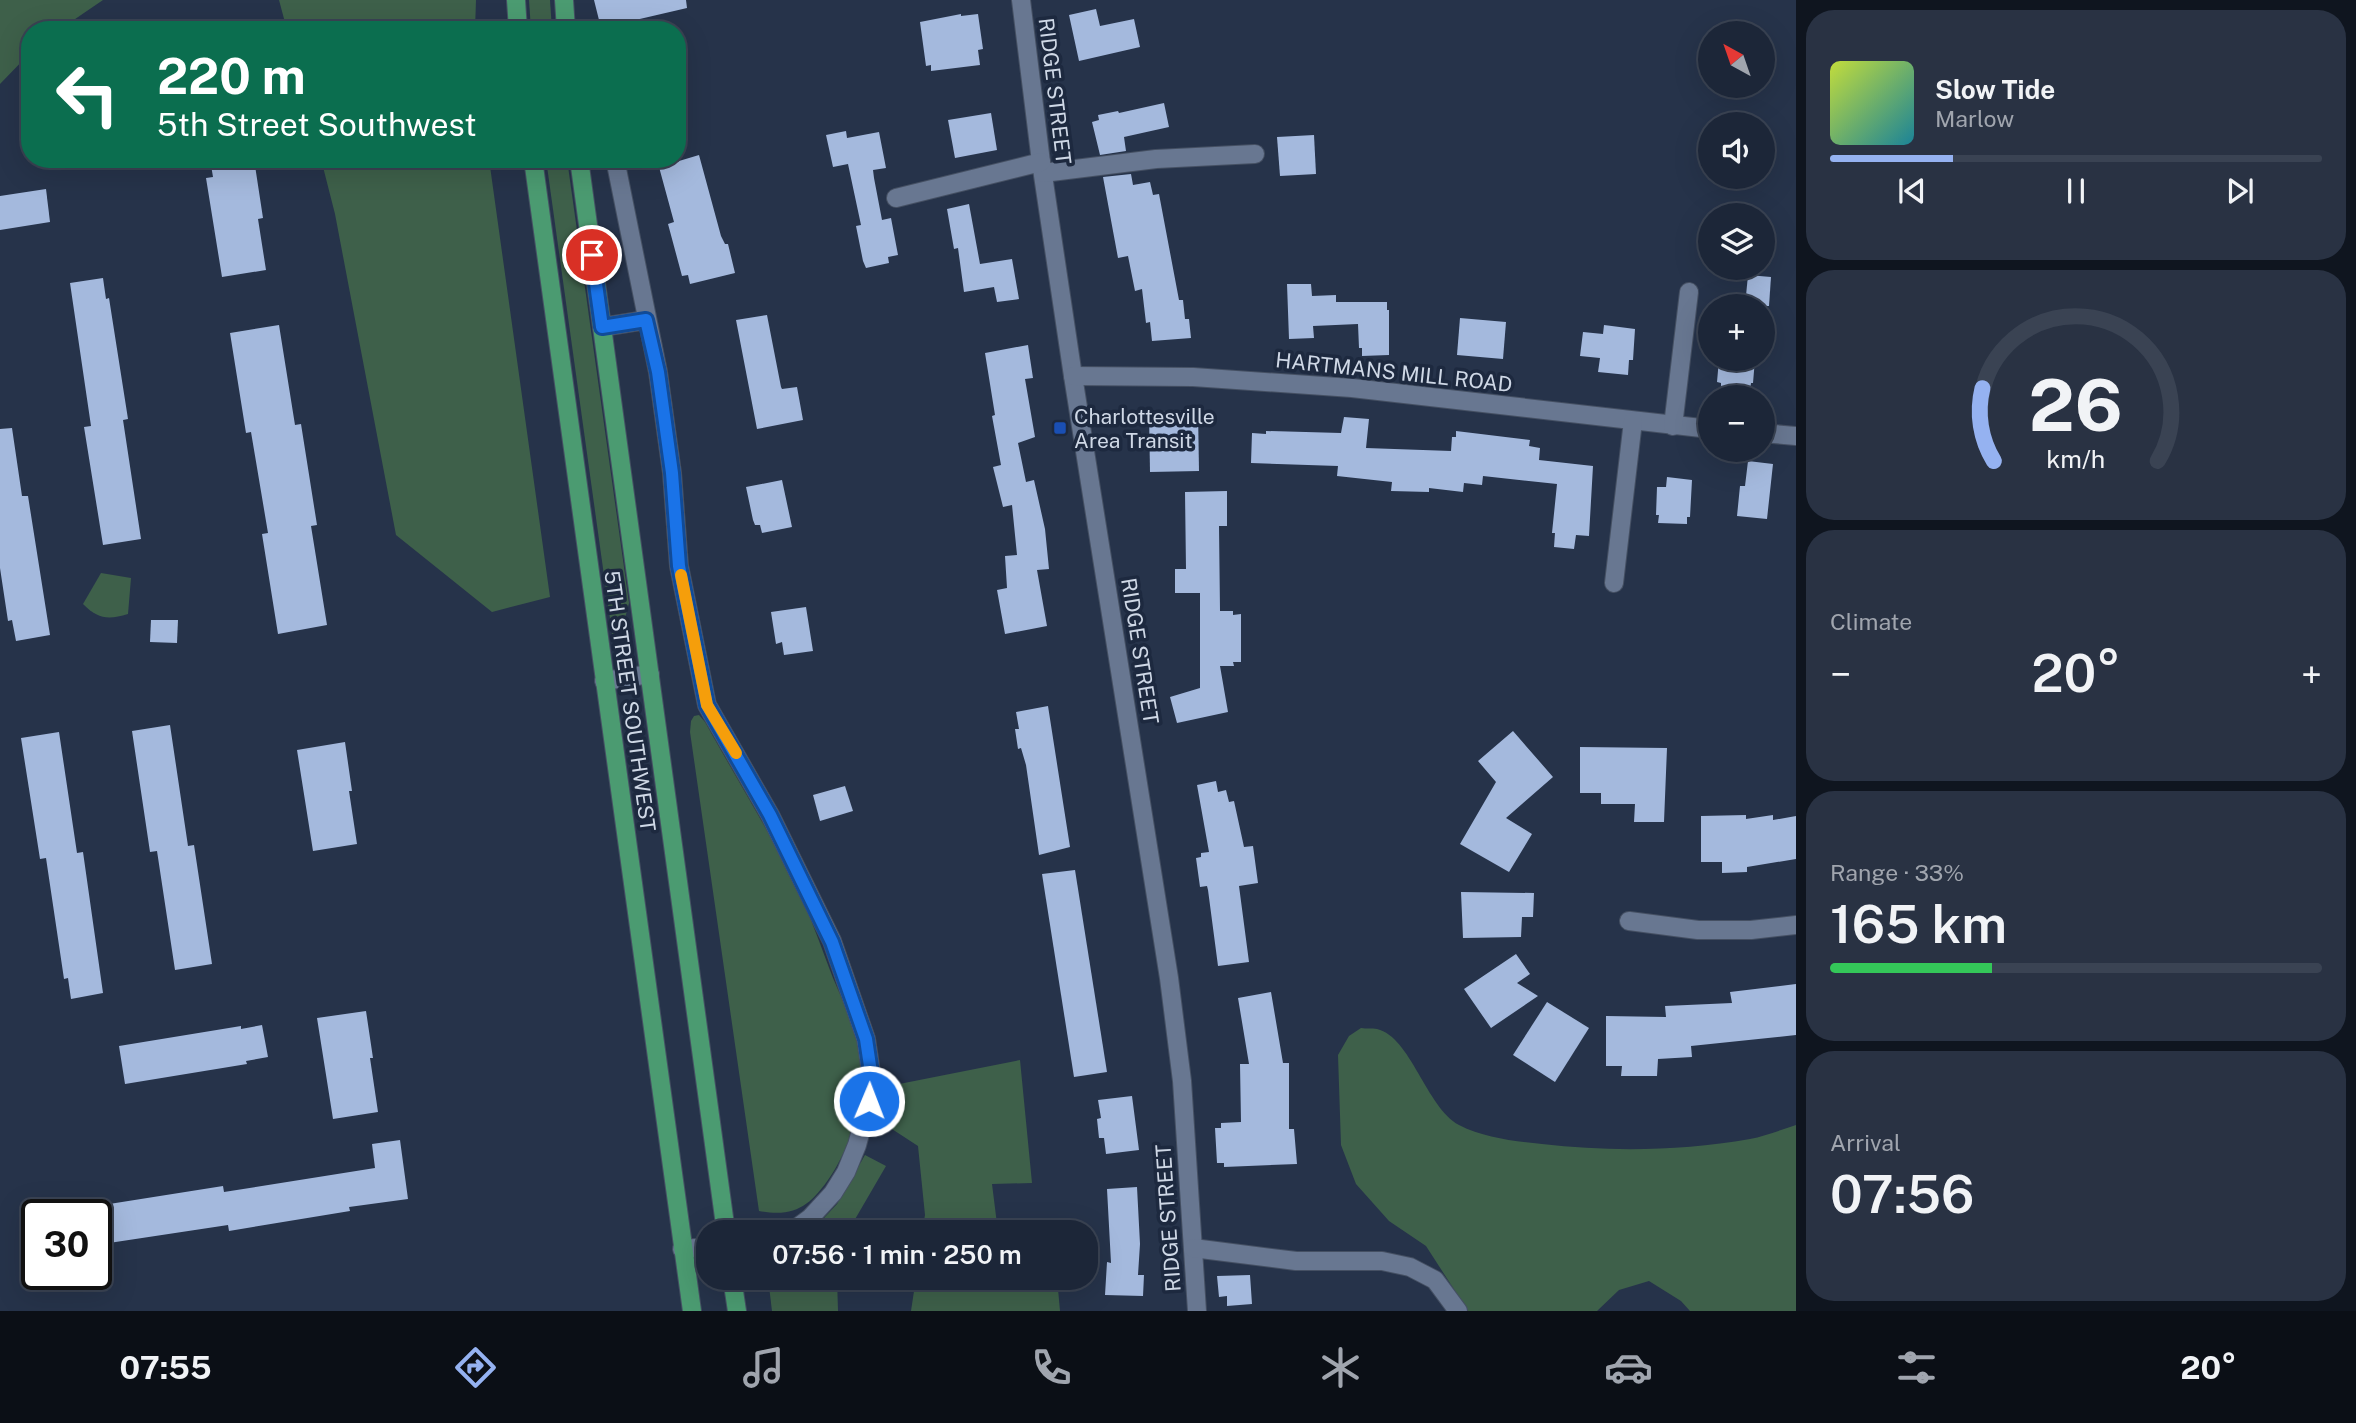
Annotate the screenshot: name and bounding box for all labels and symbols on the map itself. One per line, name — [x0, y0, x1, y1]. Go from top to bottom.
street label: RIDGE STREET — [1034, 16, 1076, 166]
north arrow — [1698, 21, 1774, 98]
pin — [562, 225, 622, 285]
street label: HARTMANS MILL ROAD — [1274, 347, 1514, 397]
place label: Charlottesville Area Transit — [1074, 404, 1215, 453]
marker: Charlottesville Area Transit — [1052, 420, 1068, 436]
street label: 5TH STREET SOUTHWEST — [599, 569, 661, 833]
street label: RIDGE STREET — [1116, 576, 1164, 726]
position arrow — [832, 1064, 906, 1138]
street label: RIDGE STREET — [1150, 1143, 1186, 1293]
speed limit sign: 30 — [21, 1199, 112, 1290]

